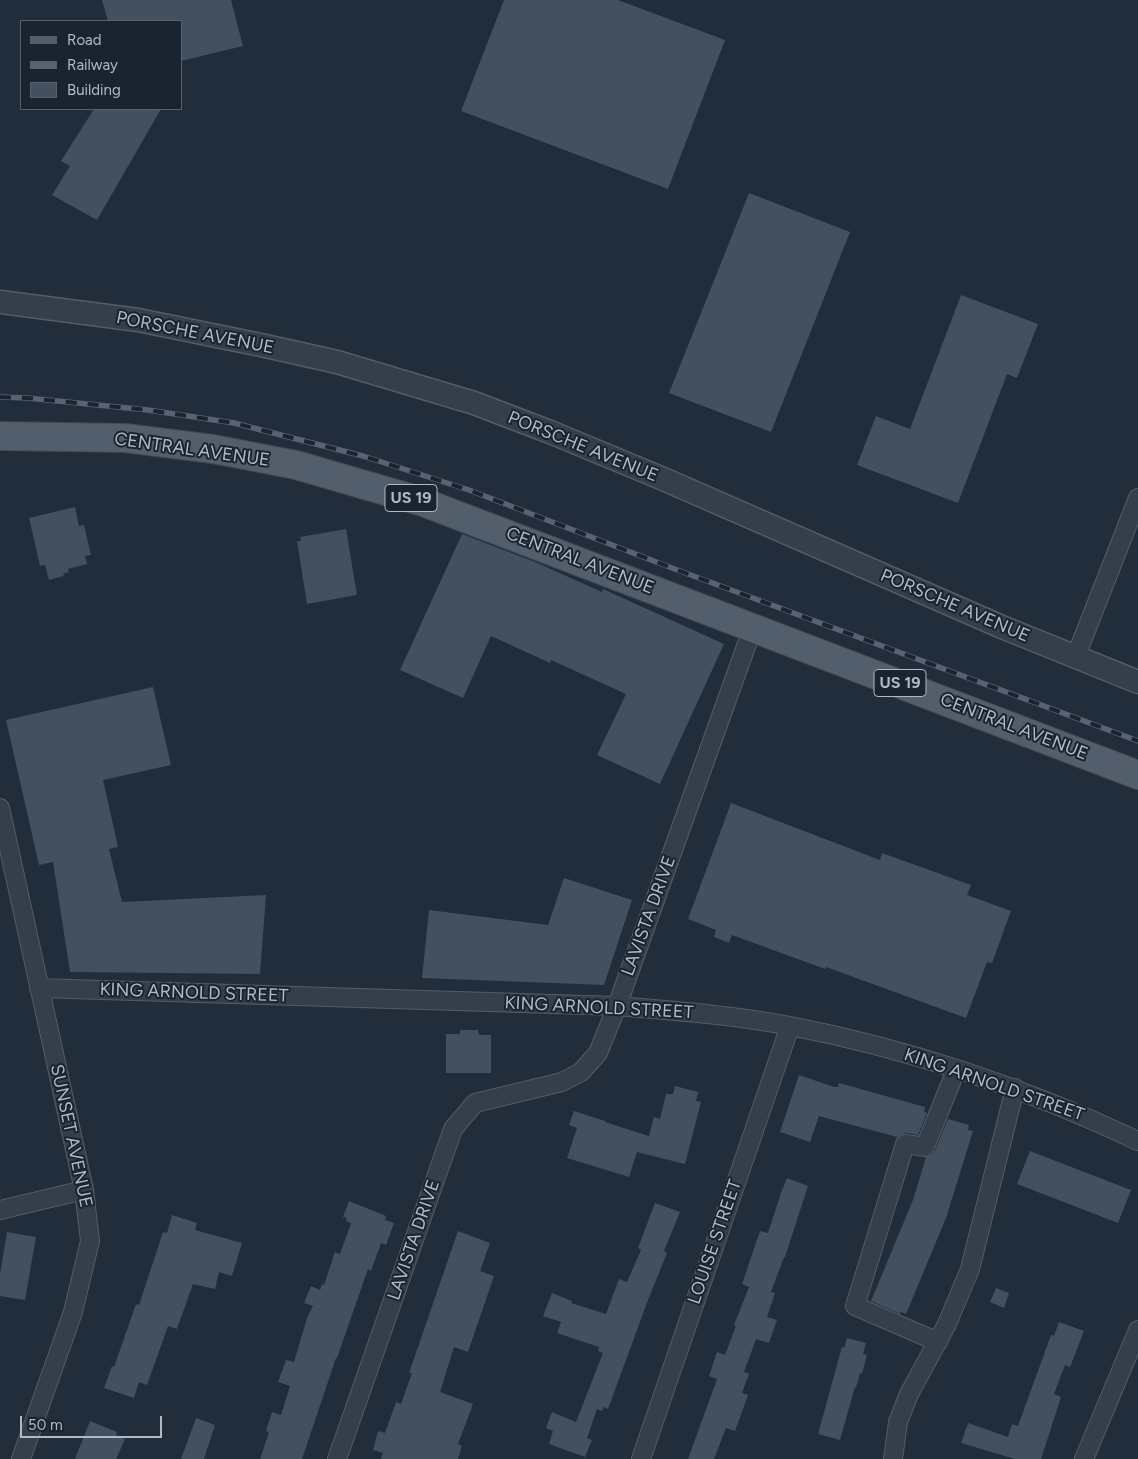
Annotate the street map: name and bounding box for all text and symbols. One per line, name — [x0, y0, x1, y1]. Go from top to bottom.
legend — [20, 20, 182, 110]
text: Road — [67, 31, 102, 49]
text: Railway — [67, 56, 118, 74]
text: Building — [67, 81, 121, 99]
street label: PORSCHE AVENUE — [114, 307, 276, 359]
street label: PORSCHE AVENUE — [505, 407, 661, 487]
street label: CENTRAL AVENUE — [113, 428, 271, 472]
road number: US 19 — [385, 484, 437, 512]
street label: CENTRAL AVENUE — [503, 523, 657, 599]
street label: PORSCHE AVENUE — [877, 565, 1033, 647]
road number: US 19 — [874, 670, 926, 696]
street label: CENTRAL AVENUE — [937, 689, 1091, 765]
street label: LAVISTA DRIVE — [617, 853, 681, 979]
street label: KING ARNOLD STREET — [99, 979, 289, 1007]
street label: KING ARNOLD STREET — [504, 992, 694, 1024]
street label: KING ARNOLD STREET — [901, 1044, 1087, 1126]
street label: SUNSET AVENUE — [45, 1063, 97, 1209]
street label: LAVISTA DRIVE — [383, 1177, 445, 1303]
street label: LOUISE STREET — [684, 1177, 746, 1307]
scale bar — [22, 1406, 165, 1438]
text: 50 m — [28, 1416, 63, 1434]

